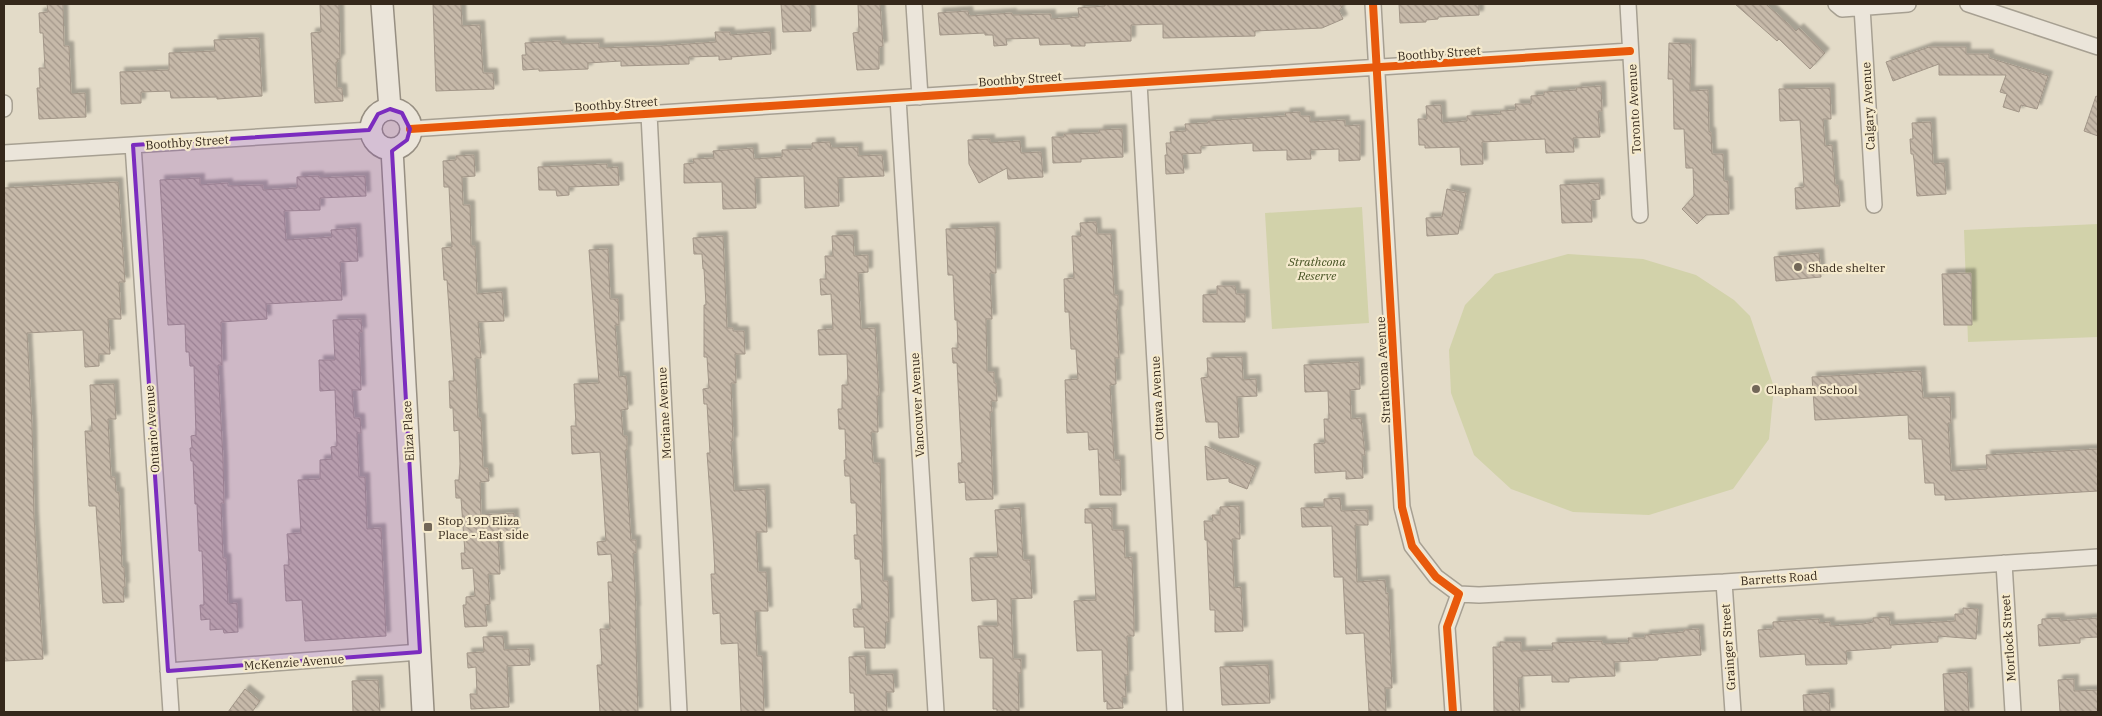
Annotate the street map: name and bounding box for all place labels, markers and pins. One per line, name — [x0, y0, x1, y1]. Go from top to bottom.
place label: Shade shelter — [1808, 260, 1886, 275]
marker: Shade shelter — [1792, 261, 1804, 273]
place label: Clapham School — [1766, 382, 1858, 397]
marker: Clapham School — [1750, 383, 1762, 395]
place label: Stop 19D Eliza Place - East side — [438, 513, 529, 542]
marker: Stop 19D Eliza Place - East side — [422, 521, 434, 533]

